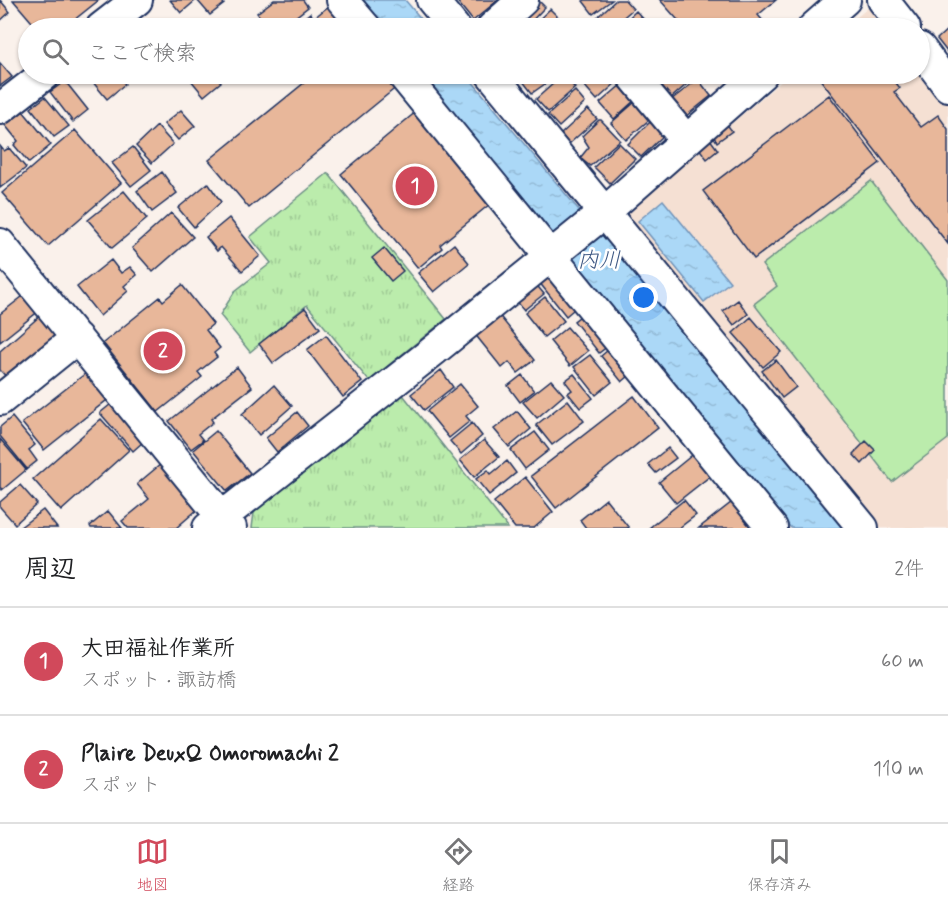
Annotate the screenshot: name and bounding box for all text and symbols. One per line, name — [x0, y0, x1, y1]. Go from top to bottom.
search box — [18, 18, 930, 84]
icon: search — [39, 35, 72, 68]
text: ここで検索 — [87, 40, 197, 68]
pin: 1 — [396, 164, 434, 208]
water label: 内川 — [577, 247, 621, 275]
your location — [629, 283, 658, 312]
pin: 2 — [144, 328, 182, 374]
text: 周辺 — [24, 553, 76, 587]
text: 2件 — [894, 556, 924, 583]
text: 大田福祉作業所 — [81, 635, 235, 663]
text: 1 — [39, 648, 48, 675]
text: 60 m — [881, 648, 924, 675]
text: スポット · 諏訪橋 — [81, 667, 236, 694]
text: Plaire DeuxQ Omoromachi 2 — [81, 740, 339, 768]
text: 2 — [39, 756, 48, 783]
text: 110 m — [873, 756, 924, 783]
text: スポット — [81, 772, 161, 799]
tab: 地図 — [136, 835, 169, 896]
tab: 経路 — [442, 835, 475, 896]
tab: 保存済み — [748, 835, 812, 896]

